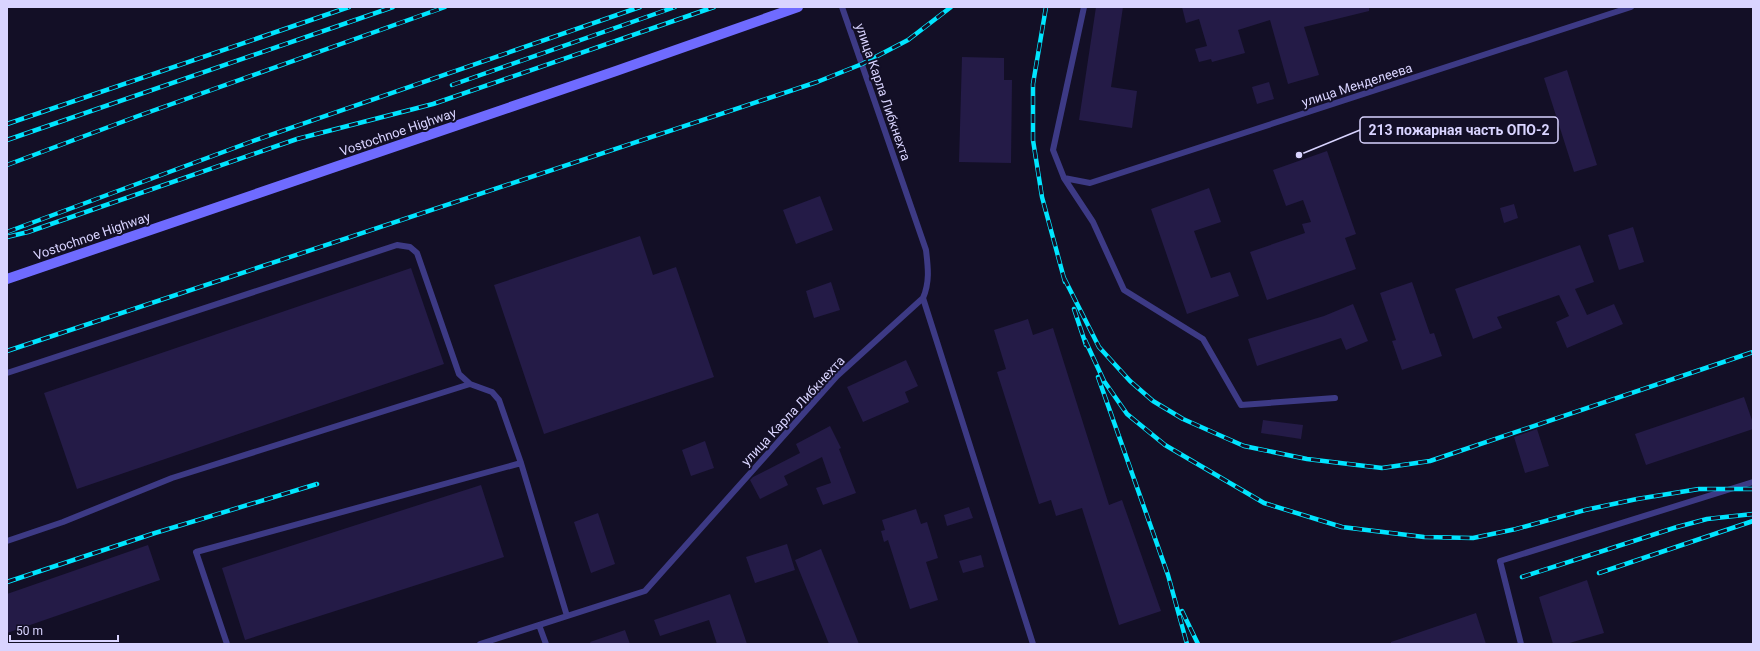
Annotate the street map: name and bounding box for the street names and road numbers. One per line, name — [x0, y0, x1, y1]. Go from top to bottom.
street label: улица Карла Либкнехта — [852, 21, 914, 163]
street label: улица Менделеева — [1300, 60, 1414, 110]
street label: Vostochnoe Highway — [338, 105, 458, 159]
street label: Vostochnoe Highway — [32, 209, 152, 263]
street label: улица Карла Либкнехта — [738, 353, 848, 469]

